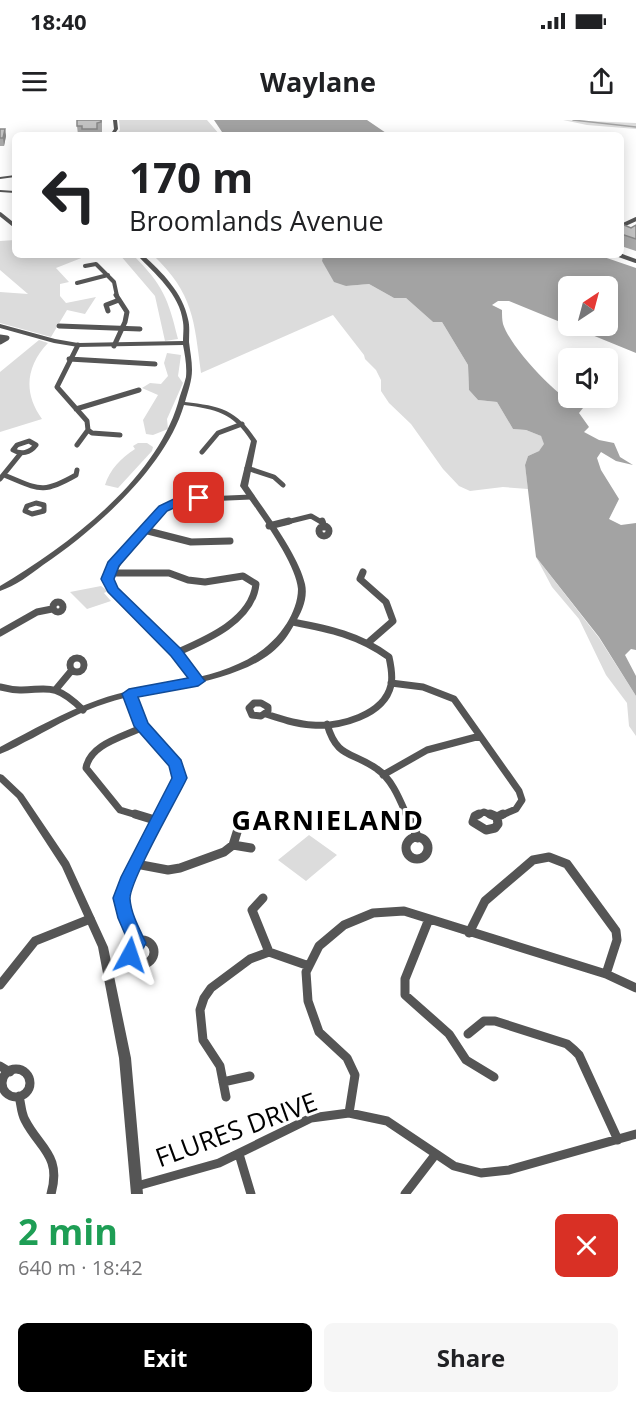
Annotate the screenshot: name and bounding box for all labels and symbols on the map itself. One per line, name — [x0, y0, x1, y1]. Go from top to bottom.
north arrow — [558, 276, 618, 336]
pin — [173, 472, 224, 523]
district label: GARNIELAND — [232, 801, 424, 838]
position arrow — [98, 923, 162, 987]
street label: FLURES DRIVE — [150, 1083, 322, 1175]

